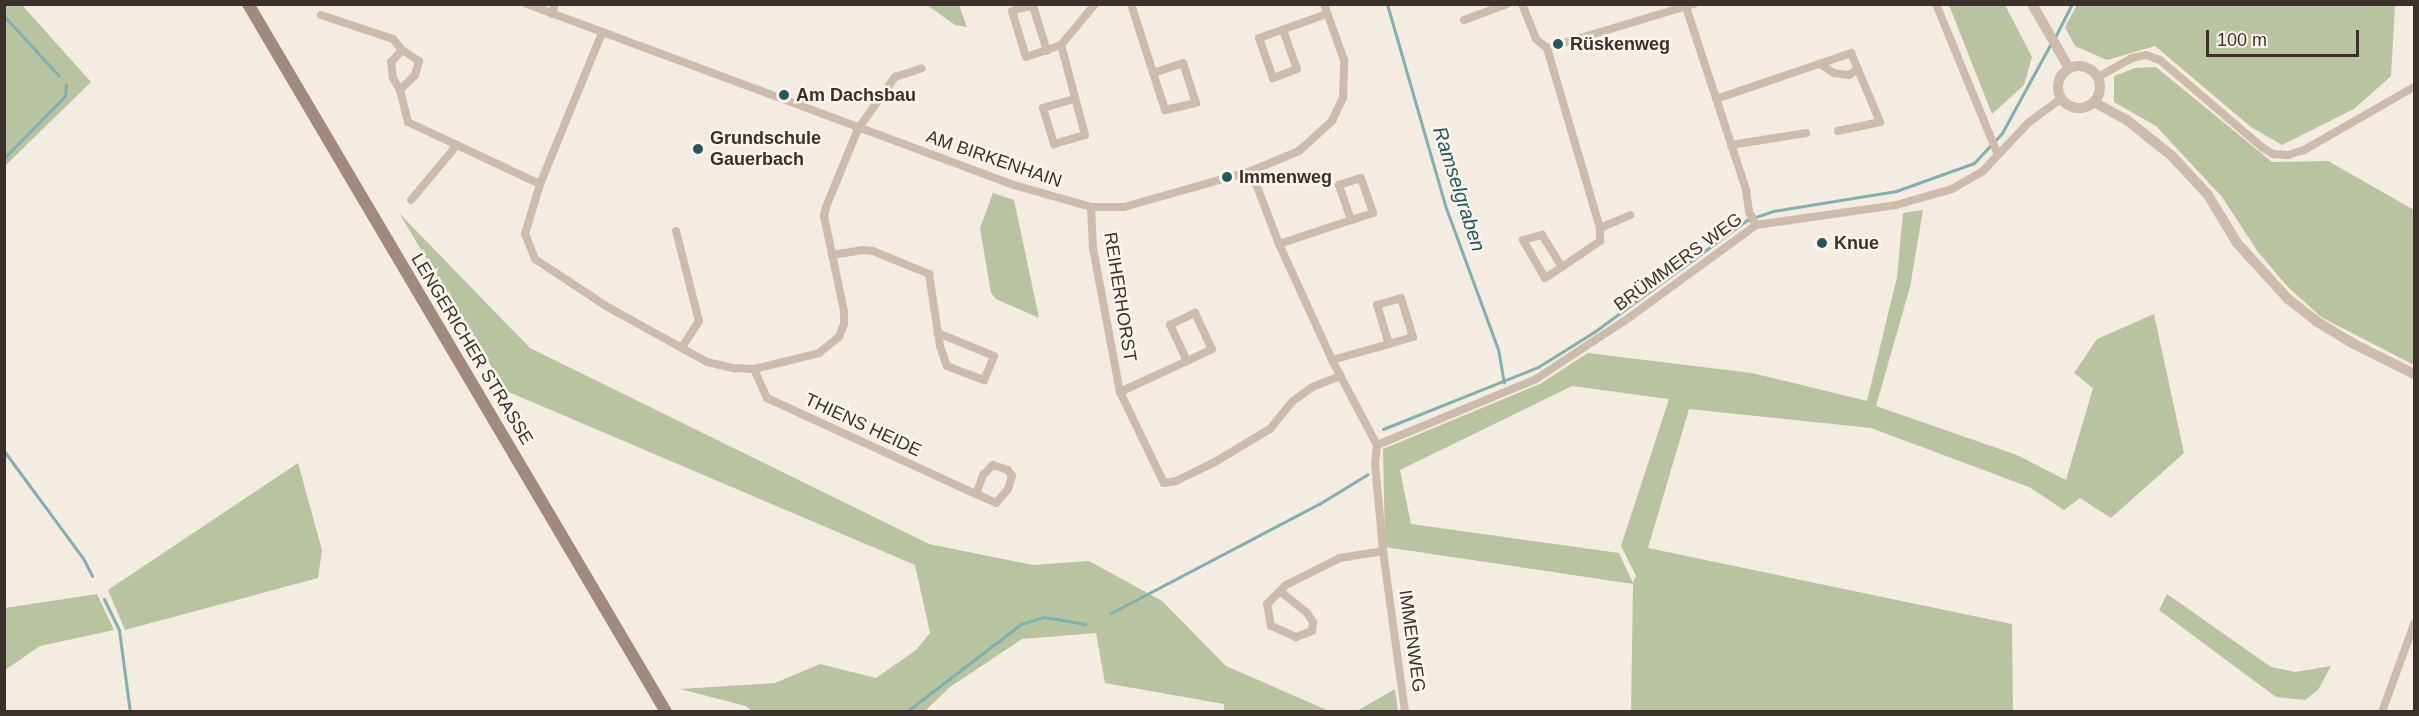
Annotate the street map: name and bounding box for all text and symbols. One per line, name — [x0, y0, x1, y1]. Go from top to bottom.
scale bar — [2209, 18, 2362, 56]
text: 100 m — [2217, 30, 2267, 50]
place label: Rüskenweg — [1570, 33, 1670, 55]
marker: Rüskenweg — [1551, 37, 1565, 51]
place label: Am Dachsbau — [796, 84, 916, 106]
marker: Am Dachsbau — [777, 88, 791, 102]
water label: Ramselgraben — [1427, 123, 1491, 255]
street label: AM BIRKENHAIN — [923, 126, 1065, 192]
place label: Grundschule Gauerbach — [710, 128, 821, 170]
marker: Grundschule Gauerbach — [691, 142, 705, 156]
place label: Immenweg — [1239, 166, 1332, 188]
marker: Immenweg — [1220, 170, 1234, 184]
street label: BRÜMMERS WEG — [1610, 208, 1746, 316]
street label: REIHERHORST — [1099, 231, 1141, 363]
place label: Knue — [1834, 232, 1879, 254]
marker: Knue — [1815, 236, 1829, 250]
street label: LENGERICHER STRASSE — [406, 250, 538, 448]
street label: THIENS HEIDE — [801, 389, 925, 461]
street label: IMMENWEG — [1394, 589, 1430, 693]

